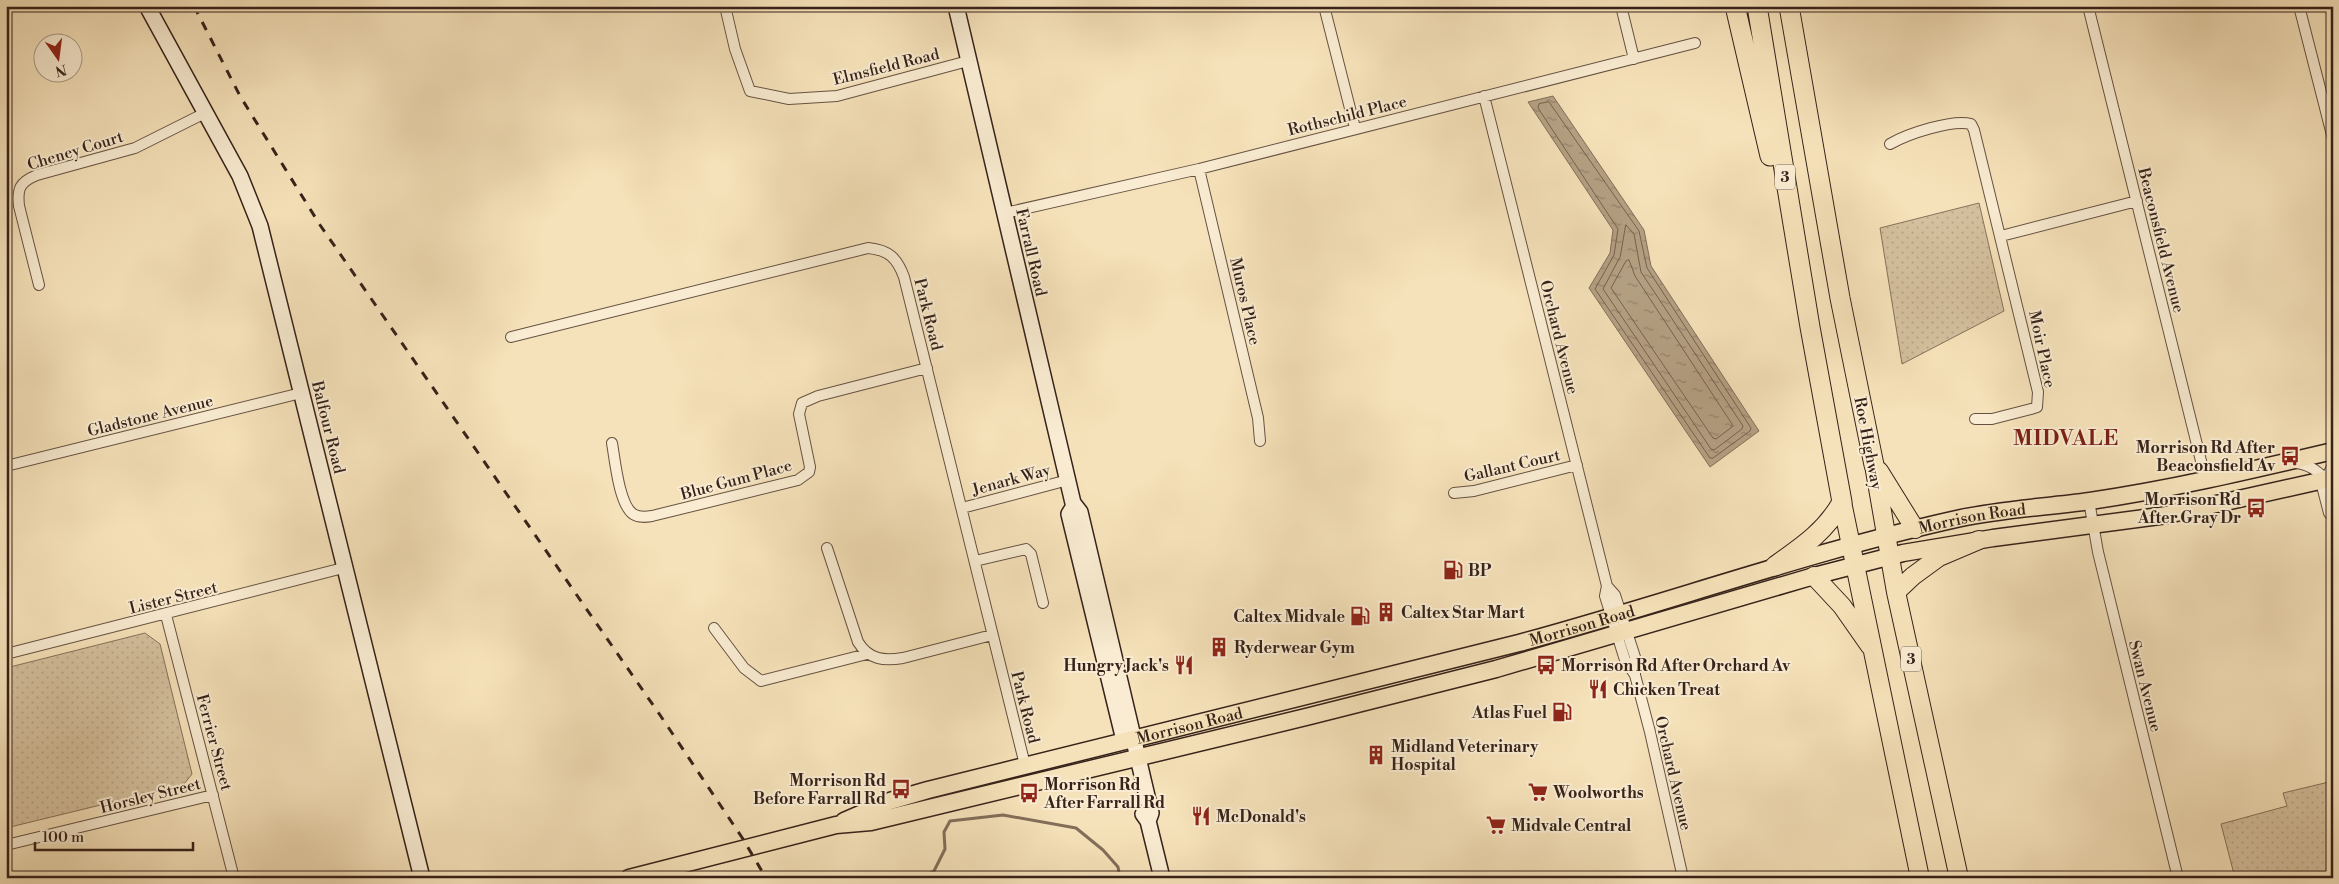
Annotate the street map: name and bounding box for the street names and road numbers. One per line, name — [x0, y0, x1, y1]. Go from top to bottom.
street label: Elmsfield Road — [831, 44, 942, 90]
street label: Rothschild Place — [1286, 92, 1409, 140]
street label: Cheney Court — [25, 127, 126, 175]
road number: 3 — [1775, 164, 1795, 190]
street label: Beaconsfield Avenue — [2133, 165, 2189, 315]
street label: Farrall Road — [1011, 206, 1051, 298]
street label: Muros Place — [1225, 256, 1265, 347]
street label: Park Road — [909, 276, 947, 352]
street label: Orchard Avenue — [1535, 278, 1583, 396]
street label: Moir Place — [2024, 309, 2060, 390]
street label: Balfour Road — [307, 378, 349, 476]
street label: Gladstone Avenue — [85, 391, 215, 441]
street label: Roe Highway — [1849, 395, 1887, 491]
street label: Gallant Court — [1462, 445, 1563, 487]
street label: Blue Gum Place — [677, 455, 794, 505]
street label: Jenark Way — [969, 460, 1053, 500]
street label: Morrison Road — [1916, 499, 2027, 539]
street label: Lister Street — [127, 577, 220, 619]
street label: Morrison Road — [1527, 601, 1637, 651]
street label: Swan Avenue — [2124, 638, 2166, 734]
road number: 3 — [1901, 646, 1921, 672]
street label: Park Road — [1006, 669, 1044, 745]
street label: Ferrier Street — [192, 692, 237, 793]
street label: Morrison Road — [1134, 703, 1245, 749]
street label: Orchard Avenue — [1650, 714, 1696, 832]
street label: Horsley Street — [98, 774, 203, 818]

